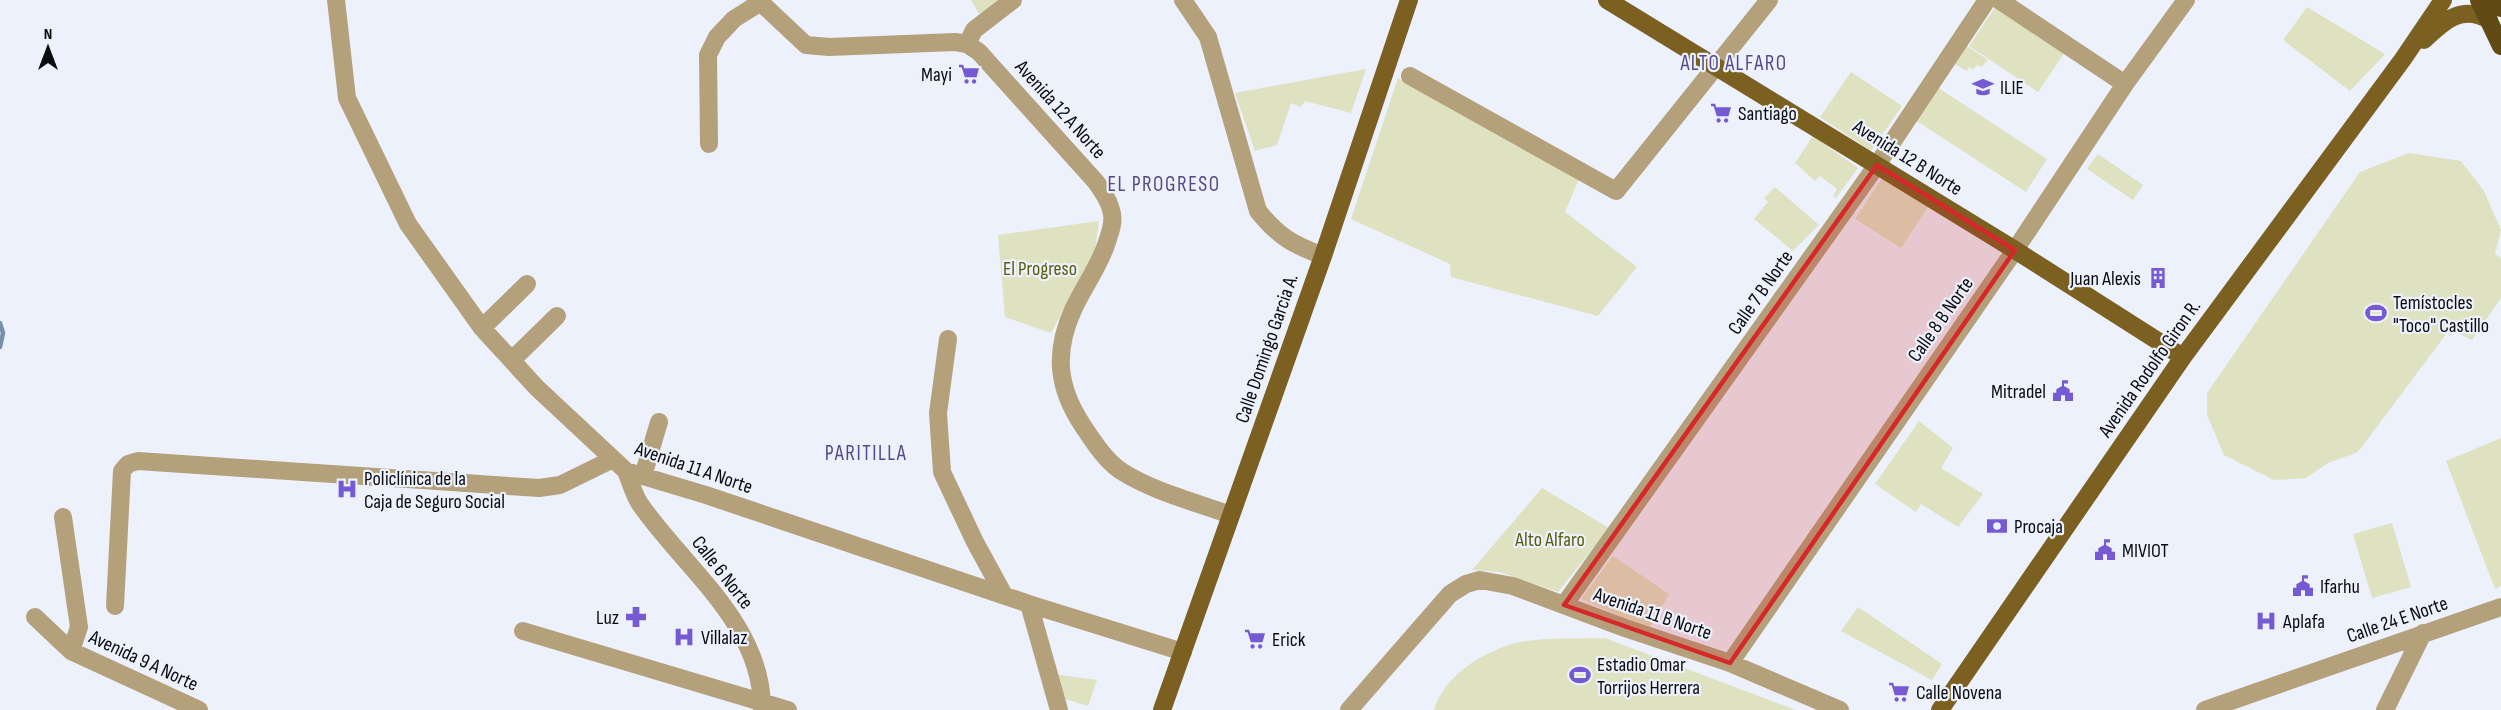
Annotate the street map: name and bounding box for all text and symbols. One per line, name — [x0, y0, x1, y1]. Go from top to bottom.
north arrow — [18, 18, 78, 78]
text: N — [44, 25, 52, 44]
district label: ALTO ALFARO — [1679, 51, 1788, 76]
street label: Avenida 12 A Norte — [1009, 55, 1111, 164]
supermarket icon: Mayi — [957, 62, 981, 86]
place label: Mayi — [921, 63, 952, 87]
school or university icon: ILIE — [1971, 75, 1995, 99]
place label: ILIE — [2000, 76, 2024, 100]
supermarket icon: Santiago — [1709, 101, 1733, 125]
place label: Santiago — [1738, 102, 1797, 126]
street label: Avenida 12 B Norte — [1847, 114, 1967, 201]
district label: EL PROGRESO — [1107, 172, 1221, 197]
street label: Calle 7 B Norte — [1723, 246, 1799, 339]
park label: El Progreso — [1003, 257, 1077, 281]
building icon: Juan Alexis — [2146, 266, 2170, 290]
place label: Juan Alexis — [2069, 267, 2141, 291]
street label: Calle Domingo Garcia A. — [1230, 270, 1304, 426]
street label: Calle 8 B Norte — [1903, 272, 1979, 367]
place label: Temístocles "Toco" Castillo — [2393, 291, 2489, 338]
street label: Avenida Rodolfo Giron R. — [2093, 295, 2206, 443]
sports icon: Temístocles "Toco" Castillo — [2364, 301, 2388, 325]
public building icon: Mitradel — [2051, 379, 2075, 403]
place label: Mitradel — [1991, 380, 2046, 404]
street label: Avenida 11 A Norte — [631, 436, 756, 499]
district label: PARITILLA — [825, 441, 907, 466]
place label: Policlínica de la Caja de Seguro Social — [364, 467, 505, 514]
hospital icon: Policlínica de la Caja de Seguro Social — [335, 477, 359, 501]
bank icon: Procaja — [1985, 514, 2009, 538]
place label: Procaja — [2014, 515, 2063, 539]
park label: Alto Alfaro — [1514, 528, 1585, 552]
street label: Calle 6 Norte — [686, 531, 758, 614]
public building icon: MIVIOT — [2093, 538, 2117, 562]
place label: MIVIOT — [2122, 539, 2169, 563]
public building icon: Ifarhu — [2291, 574, 2315, 598]
place label: Ifarhu — [2320, 575, 2360, 599]
street label: Avenida 11 B Norte — [1590, 582, 1715, 645]
street label: Calle 24 E Norte — [2344, 591, 2451, 648]
pharmacy icon: Luz — [624, 605, 648, 629]
place label: Luz — [596, 606, 619, 630]
hospital icon: Aplafa — [2254, 609, 2278, 633]
place label: Aplafa — [2282, 610, 2325, 634]
street label: Avenida 9 A Norte — [84, 625, 202, 697]
hospital icon: Villalaz — [672, 625, 696, 649]
place label: Villalaz — [701, 626, 747, 650]
supermarket icon: Erick — [1243, 627, 1267, 651]
place label: Erick — [1272, 628, 1306, 652]
place label: Estadio Omar Torrijos Herrera — [1597, 653, 1700, 700]
sports icon: Estadio Omar Torrijos Herrera — [1568, 663, 1592, 687]
supermarket icon: Calle Novena — [1887, 680, 1911, 704]
place label: Calle Novena — [1916, 681, 2002, 705]

